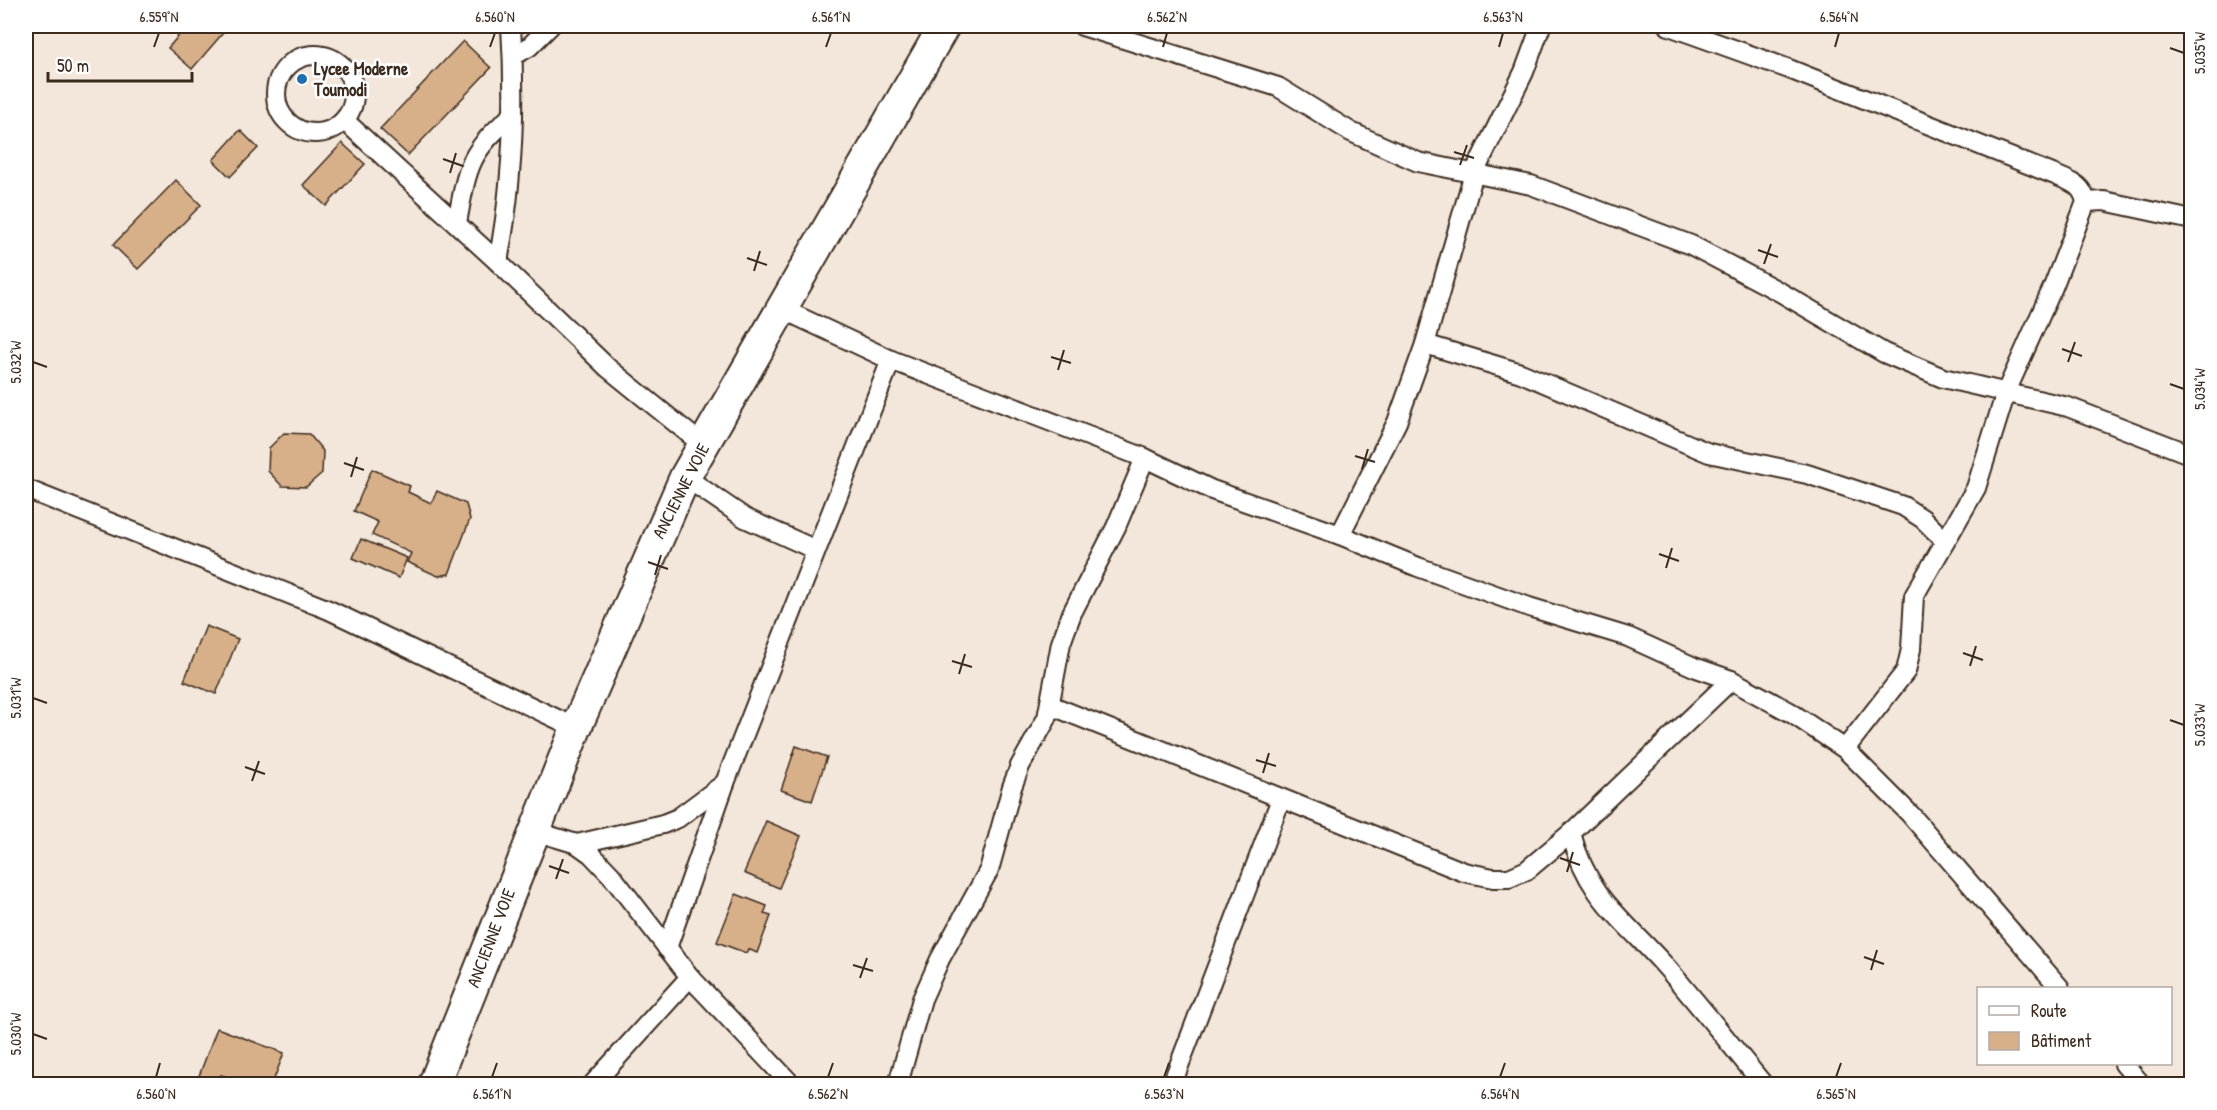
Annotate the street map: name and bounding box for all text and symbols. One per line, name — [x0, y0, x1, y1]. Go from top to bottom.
text: 6.559°N — [140, 6, 178, 27]
text: 6.560°N — [475, 6, 515, 27]
text: 6.561°N — [812, 6, 850, 27]
text: 6.562°N — [1147, 6, 1187, 27]
text: 6.563°N — [1483, 6, 1523, 27]
text: 6.564°N — [1820, 6, 1858, 27]
text: 5.035°W — [2189, 31, 2210, 74]
scale bar — [48, 45, 192, 83]
text: 50 m — [57, 53, 89, 78]
place label: Lycee Moderne Toumodi — [313, 56, 409, 102]
marker: Lycee Moderne Toumodi — [295, 72, 309, 86]
text: 5.032°W — [5, 340, 26, 383]
text: 5.034°W — [2189, 368, 2210, 410]
street label: ANCIENNE VOIE — [646, 439, 715, 543]
text: 5.031°W — [5, 677, 26, 719]
text: 5.033°W — [2189, 703, 2210, 746]
street label: ANCIENNE VOIE — [460, 885, 521, 991]
legend — [1977, 987, 2172, 1065]
text: Route — [2031, 998, 2067, 1023]
text: 5.030°W — [5, 1012, 26, 1055]
text: Bâtiment — [2031, 1028, 2092, 1053]
text: 6.560°N — [136, 1083, 176, 1104]
text: 6.561°N — [473, 1083, 511, 1104]
text: 6.562°N — [808, 1083, 848, 1104]
text: 6.563°N — [1144, 1083, 1184, 1104]
text: 6.564°N — [1481, 1083, 1519, 1104]
text: 6.565°N — [1816, 1083, 1856, 1104]

